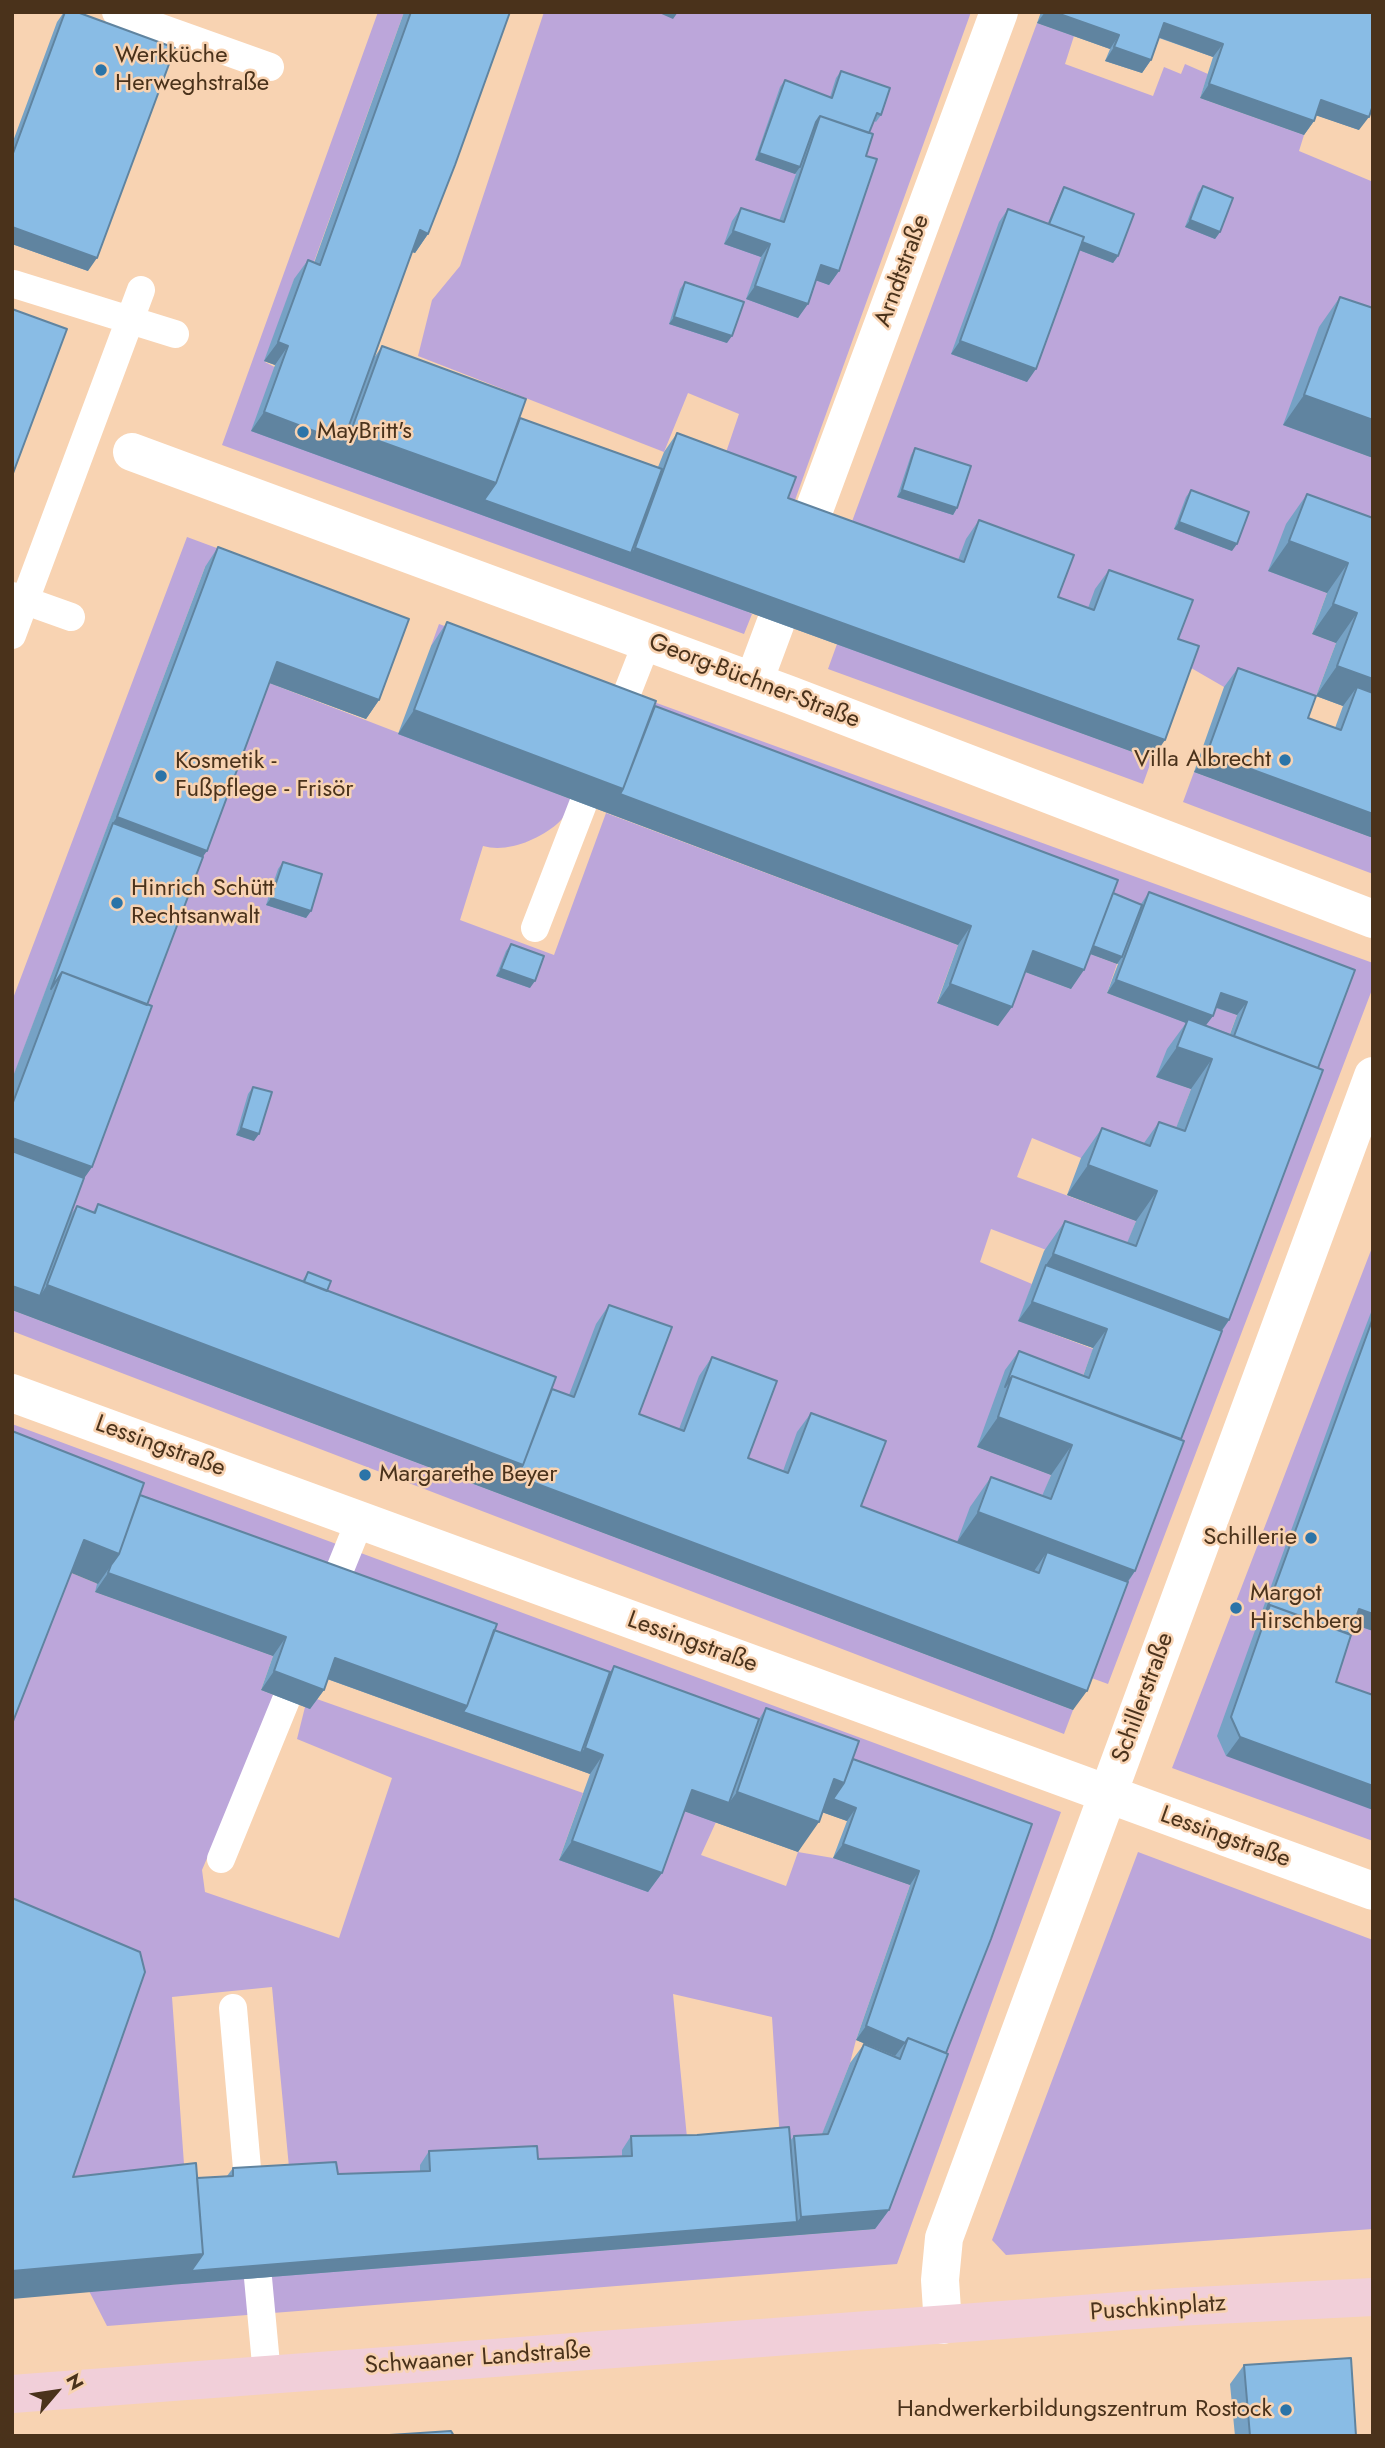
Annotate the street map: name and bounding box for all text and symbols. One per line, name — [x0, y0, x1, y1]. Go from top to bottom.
place label: Werkküche Herweghstraße — [115, 42, 269, 98]
marker: Werkküche Herweghstraße — [93, 62, 109, 78]
street label: Arndtstraße — [869, 211, 937, 331]
place label: MayBritt's — [317, 418, 412, 446]
marker: MayBritt's — [295, 424, 311, 440]
street label: Georg-Büchner-Straße — [644, 628, 864, 736]
place label: Villa Albrecht — [1134, 746, 1271, 774]
place label: Kosmetik - Fußpflege - Frisör — [175, 748, 354, 804]
marker: Villa Albrecht — [1277, 752, 1293, 768]
marker: Kosmetik - Fußpflege - Frisör — [153, 768, 169, 784]
place label: Hinrich Schütt Rechtsanwalt — [131, 875, 274, 931]
marker: Hinrich Schütt Rechtsanwalt — [109, 895, 125, 911]
street label: Lessingstraße — [91, 1410, 229, 1484]
place label: Margarethe Beyer — [379, 1461, 557, 1489]
marker: Margarethe Beyer — [357, 1467, 373, 1483]
place label: Schillerie — [1203, 1524, 1297, 1552]
marker: Schillerie — [1303, 1530, 1319, 1546]
place label: Margot Hirschberg — [1250, 1580, 1363, 1636]
marker: Margot Hirschberg — [1228, 1600, 1244, 1616]
street label: Lessingstraße — [623, 1606, 761, 1680]
street label: Schillerstraße — [1107, 1629, 1181, 1767]
street label: Lessingstraße — [1156, 1801, 1294, 1875]
street label: Puschkinplatz — [1089, 2290, 1227, 2328]
street label: Schwaaner Landstraße — [364, 2337, 592, 2381]
north arrow — [21, 2357, 91, 2427]
text: N — [59, 2368, 90, 2395]
place label: Handwerkerbildungszentrum Rostock — [897, 2396, 1272, 2424]
marker: Handwerkerbildungszentrum Rostock — [1278, 2402, 1294, 2418]

